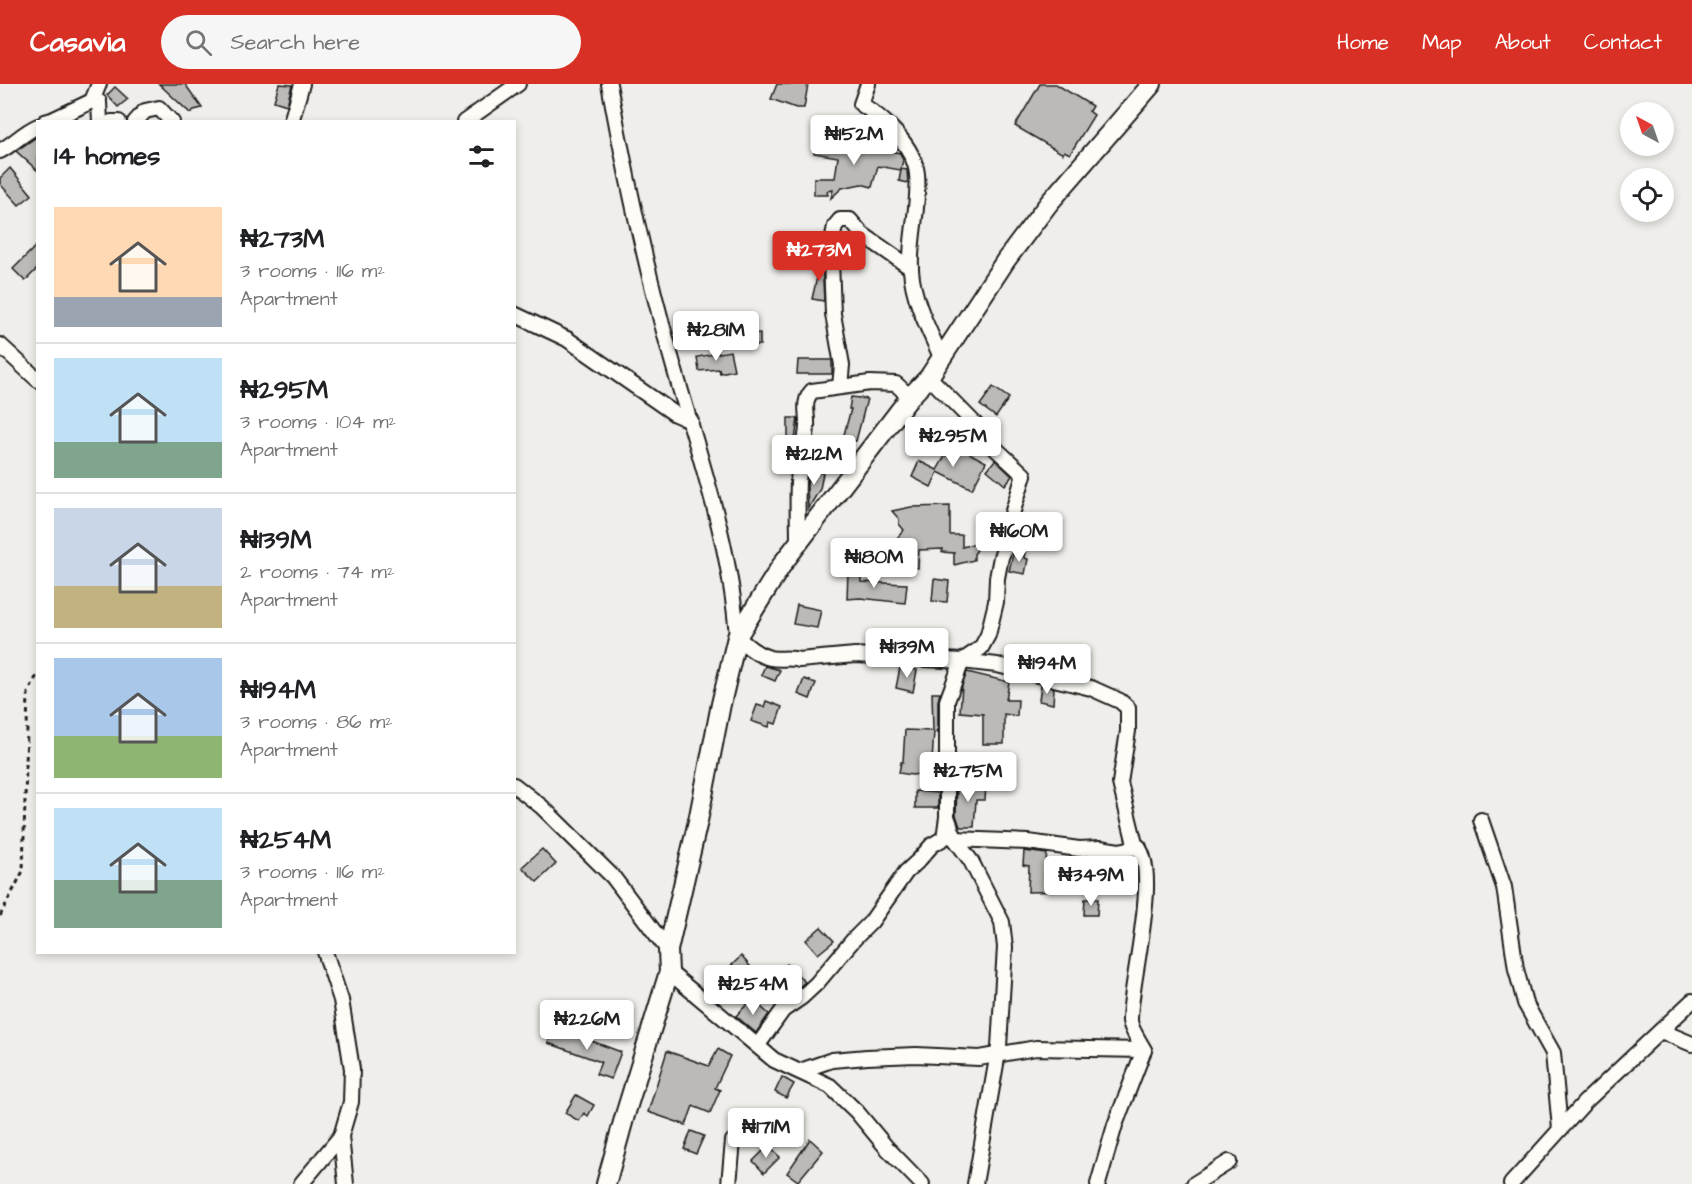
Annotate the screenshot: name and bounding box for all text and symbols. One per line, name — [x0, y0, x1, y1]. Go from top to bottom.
search box — [161, 15, 581, 69]
text: Casavia — [30, 23, 125, 62]
icon: search — [182, 26, 215, 59]
text: Search here — [230, 27, 360, 58]
text: Home — [1337, 28, 1389, 57]
text: Map — [1422, 28, 1462, 57]
text: About — [1495, 28, 1551, 57]
text: Contact — [1584, 28, 1662, 57]
north arrow — [1620, 102, 1674, 156]
map controls — [1620, 102, 1674, 222]
pin: ₦152M — [812, 115, 896, 166]
text: ₦152M — [824, 120, 884, 148]
text: 14 homes — [54, 138, 160, 174]
icon: filters — [465, 140, 498, 173]
button: locate — [1620, 168, 1674, 222]
text: ₦273M — [240, 221, 324, 257]
icon: home — [102, 231, 174, 303]
pin: ₦273M — [777, 231, 861, 282]
text: ₦273M — [787, 236, 851, 264]
text: 3 rooms · 116 m² — [240, 257, 385, 285]
text: Apartment — [240, 285, 338, 313]
pin: ₦281M — [674, 311, 758, 362]
text: ₦281M — [687, 316, 745, 344]
text: ₦295M — [240, 372, 328, 408]
icon: home — [102, 382, 174, 454]
text: 3 rooms · 104 m² — [240, 408, 396, 436]
pin: ₦295M — [911, 417, 995, 468]
text: ₦295M — [919, 422, 987, 450]
pin: ₦212M — [772, 435, 856, 486]
text: Apartment — [240, 436, 338, 464]
text: ₦212M — [786, 440, 842, 468]
pin: ₦160M — [977, 512, 1061, 563]
text: ₦160M — [990, 517, 1048, 545]
text: ₦139M — [240, 522, 312, 558]
icon: home — [102, 532, 174, 604]
pin: ₦180M — [832, 538, 916, 589]
text: ₦180M — [844, 543, 904, 571]
text: 2 rooms · 74 m² — [240, 558, 394, 586]
text: Apartment — [240, 586, 338, 614]
pin: ₦139M — [865, 628, 949, 679]
text: ₦139M — [879, 633, 935, 661]
pin: ₦194M — [1005, 644, 1089, 695]
text: ₦194M — [1018, 649, 1076, 677]
text: ₦194M — [240, 672, 316, 708]
icon: home — [102, 682, 174, 754]
text: 3 rooms · 86 m² — [240, 708, 393, 736]
text: Apartment — [240, 736, 338, 764]
pin: ₦275M — [926, 752, 1010, 803]
text: ₦275M — [934, 757, 1002, 785]
text: ₦254M — [240, 822, 331, 858]
icon: home — [102, 832, 174, 904]
pin: ₦349M — [1049, 856, 1133, 907]
text: 3 rooms · 116 m² — [240, 858, 385, 886]
text: ₦349M — [1058, 861, 1124, 889]
text: Apartment — [240, 886, 338, 914]
pin: ₦254M — [711, 965, 795, 1016]
text: ₦254M — [718, 970, 788, 998]
pin: ₦226M — [545, 1000, 629, 1051]
text: ₦226M — [554, 1005, 620, 1033]
pin: ₦171M — [724, 1108, 808, 1159]
text: ₦171M — [742, 1113, 790, 1141]

